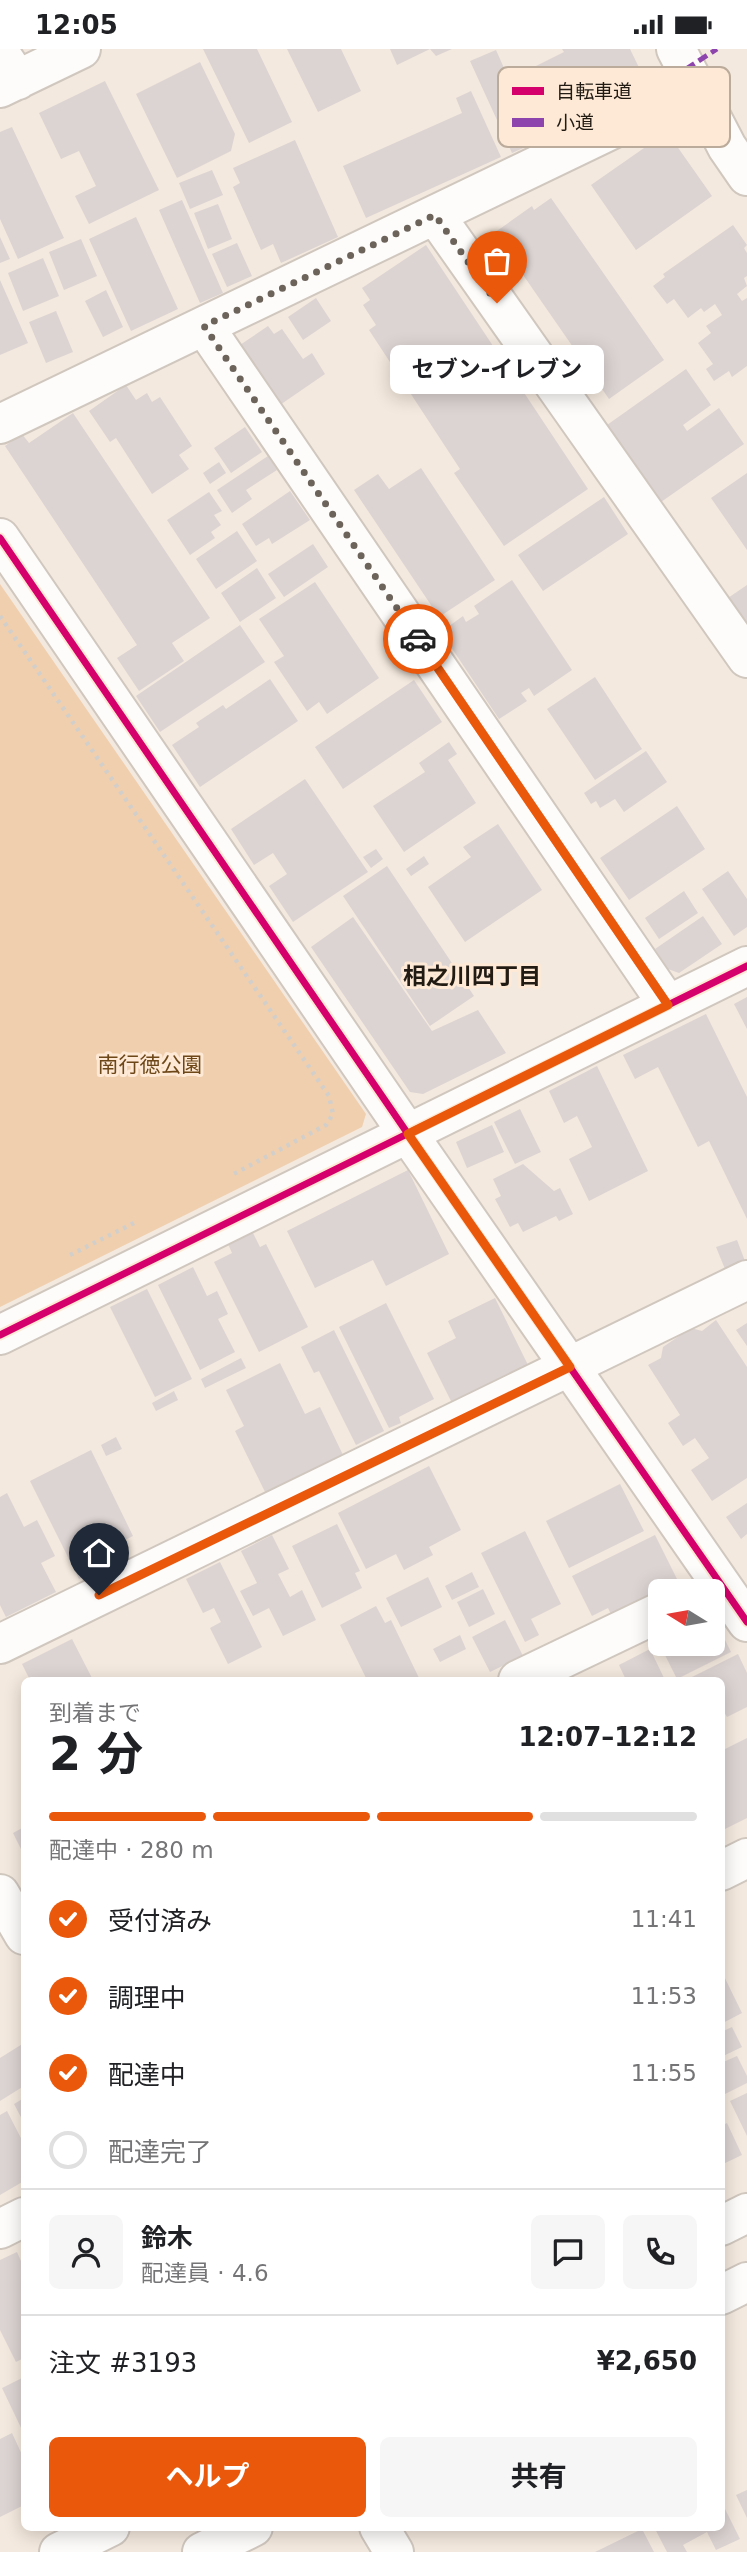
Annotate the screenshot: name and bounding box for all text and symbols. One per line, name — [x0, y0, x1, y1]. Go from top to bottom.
text: 12:05 — [35, 10, 118, 40]
legend — [498, 67, 730, 147]
text: 自転車道 — [556, 80, 632, 102]
text: 小道 — [556, 111, 594, 133]
pin — [467, 231, 527, 303]
icon: bag — [478, 242, 516, 280]
callout: セブン-イレブン — [390, 345, 604, 394]
text: セブン-イレブン — [412, 356, 582, 382]
courier — [383, 604, 453, 674]
icon: car — [399, 620, 437, 658]
district label: 相之川四丁目 — [403, 963, 541, 989]
park label: 南行徳公園 — [98, 1053, 203, 1077]
pin — [69, 1523, 129, 1595]
icon: home — [80, 1534, 118, 1572]
north arrow — [648, 1579, 724, 1655]
map controls — [648, 1579, 725, 1656]
text: 到着まで — [49, 1700, 141, 1726]
text: 12:07–12:12 — [518, 1722, 697, 1752]
text: 2 分 — [49, 1727, 143, 1781]
text: 配達中 · 280 m — [49, 1837, 214, 1863]
icon: check — [49, 1900, 87, 1938]
text: 受付済み — [108, 1906, 212, 1936]
text: 11:41 — [631, 1906, 697, 1932]
icon: check — [49, 1977, 87, 2015]
text: 調理中 — [108, 1983, 186, 2013]
text: 11:53 — [631, 1983, 697, 2009]
icon: check — [49, 2054, 87, 2092]
text: 配達中 — [108, 2060, 186, 2090]
text: 11:55 — [631, 2060, 697, 2086]
text: 配達完了 — [108, 2137, 212, 2167]
button: person — [49, 2215, 123, 2289]
button: chat — [531, 2215, 605, 2289]
button: phone — [623, 2215, 697, 2289]
text: 鈴木 — [141, 2223, 193, 2253]
text: 配達員 · 4.6 — [141, 2260, 269, 2286]
text: ¥2,650 — [597, 2346, 697, 2376]
text: 注文 #3193 — [49, 2348, 197, 2378]
button: ヘルプ — [49, 2437, 366, 2517]
button: 共有 — [380, 2437, 697, 2517]

